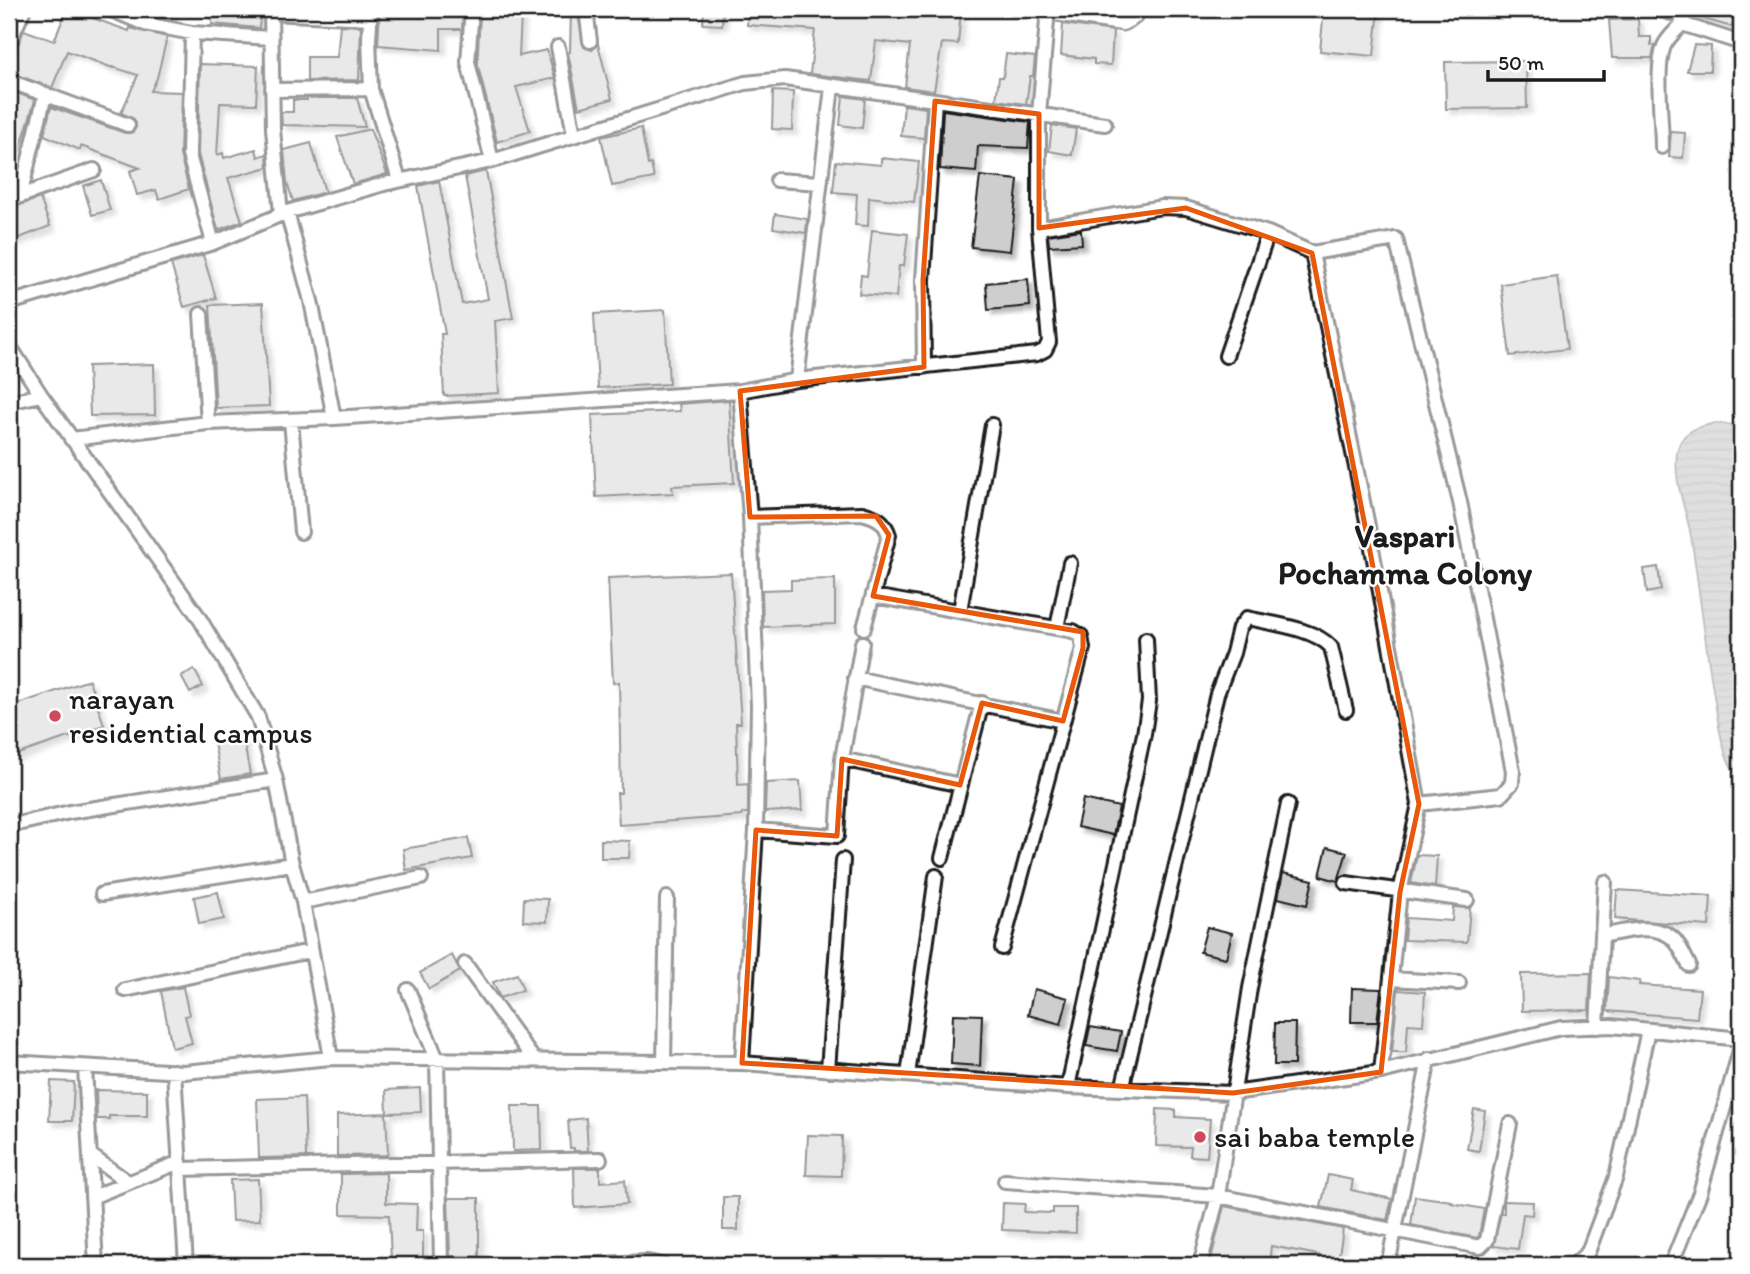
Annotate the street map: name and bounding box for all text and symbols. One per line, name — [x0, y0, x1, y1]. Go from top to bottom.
scale bar — [1488, 38, 1603, 82]
text: 50 m — [1498, 50, 1545, 75]
district label: Vaspari Pochamma Colony — [1278, 517, 1533, 592]
place label: narayan residential campus — [69, 680, 312, 751]
marker: narayan residential campus — [47, 708, 63, 724]
place label: sai baba temple — [1214, 1118, 1415, 1155]
marker: sai baba temple — [1192, 1129, 1208, 1145]

